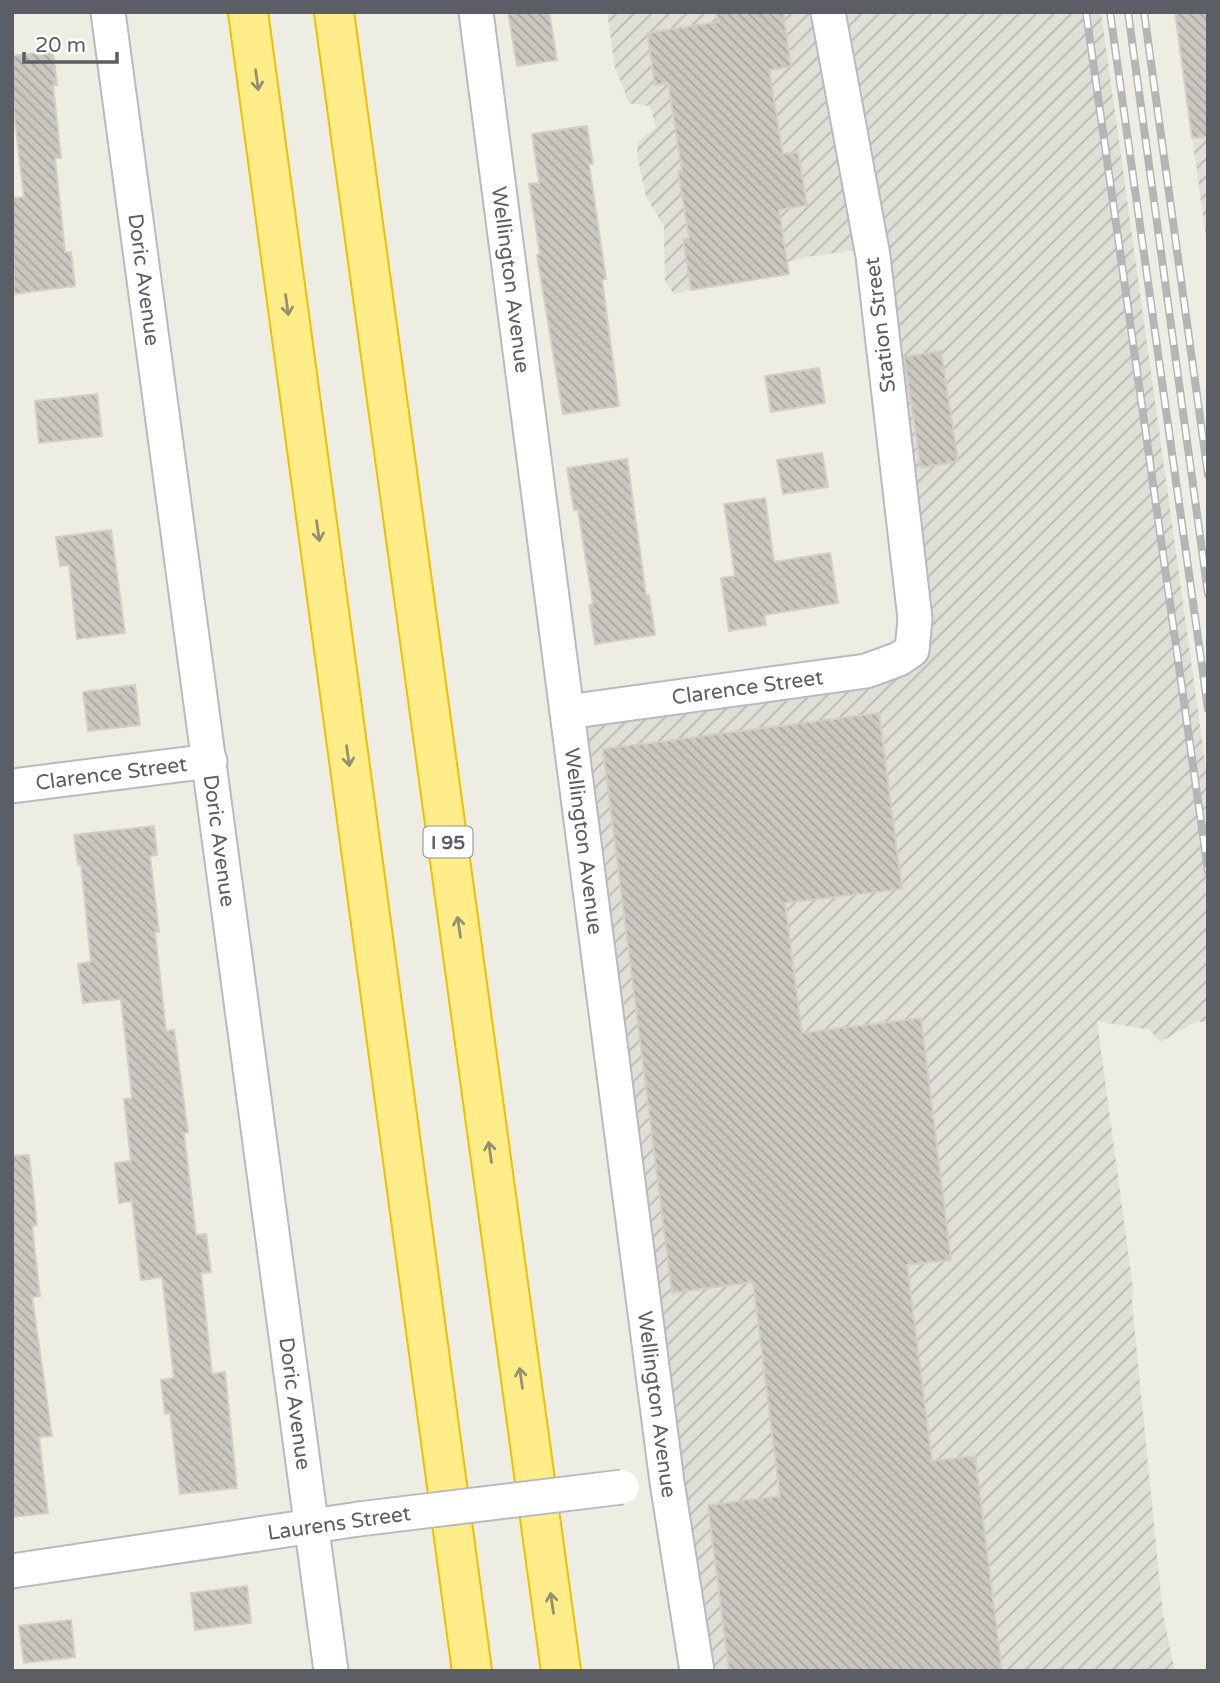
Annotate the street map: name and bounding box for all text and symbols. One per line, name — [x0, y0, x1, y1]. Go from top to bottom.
scale bar — [24, 21, 117, 65]
text: 20 m — [35, 33, 86, 58]
one-way arrow — [250, 68, 263, 91]
street label: Wellington Avenue — [486, 185, 535, 375]
street label: Doric Avenue — [122, 212, 165, 347]
street label: Station Street — [860, 256, 901, 394]
one-way arrow — [281, 293, 294, 316]
one-way arrow — [312, 519, 325, 542]
street label: Clarence Street — [670, 665, 825, 711]
one-way arrow — [342, 744, 355, 767]
street label: Wellington Avenue — [559, 746, 608, 936]
street label: Clarence Street — [34, 752, 189, 796]
street label: Doric Avenue — [198, 773, 240, 908]
road number: I 95 — [424, 827, 472, 858]
one-way arrow — [453, 916, 466, 939]
one-way arrow — [483, 1141, 496, 1164]
street label: Wellington Avenue — [632, 1309, 681, 1500]
street label: Doric Avenue — [273, 1336, 316, 1471]
one-way arrow — [514, 1367, 527, 1390]
street label: Laurens Street — [266, 1501, 412, 1546]
one-way arrow — [545, 1592, 558, 1615]

